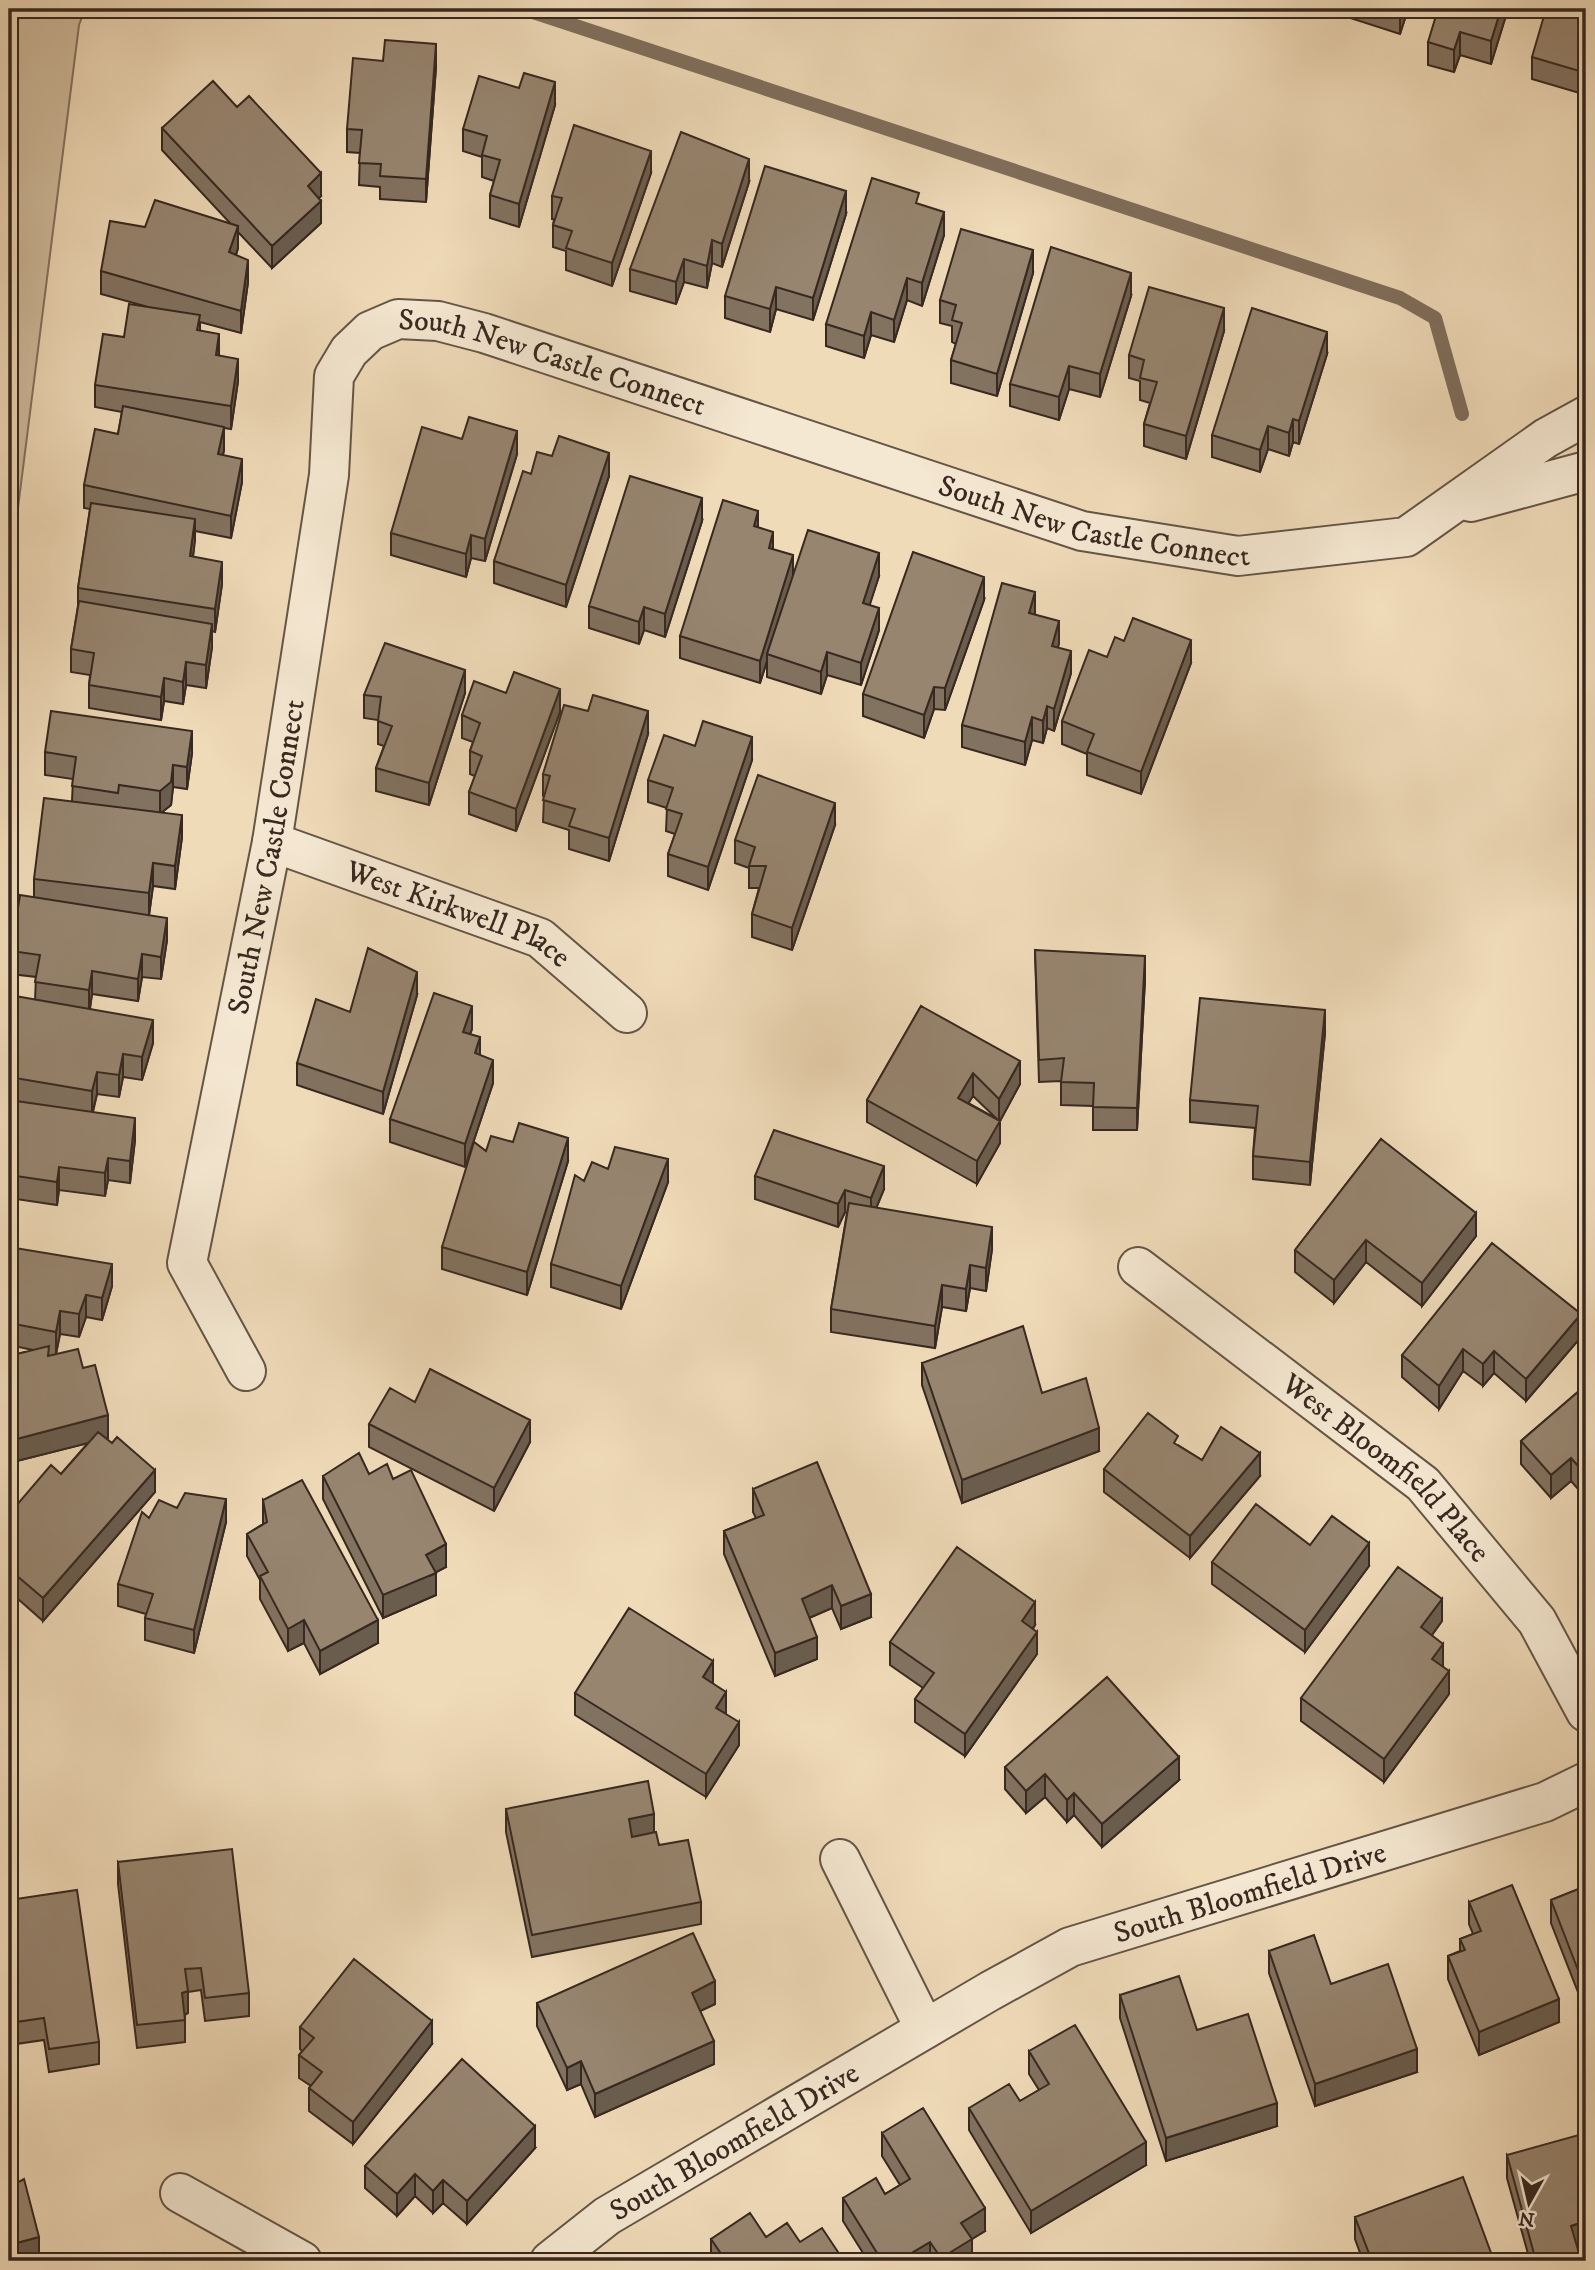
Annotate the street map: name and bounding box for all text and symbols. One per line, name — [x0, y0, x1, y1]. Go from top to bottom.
street label: South New Castle Connect — [398, 302, 710, 425]
street label: South New Castle Connect — [933, 468, 1252, 576]
street label: South New Castle Connect — [221, 697, 314, 1018]
street label: West Kirkwell Place — [340, 853, 578, 976]
street label: West Bloomfield Place — [1273, 1365, 1497, 1571]
street label: South Bloomfield Drive — [1110, 1835, 1391, 1953]
street label: South Bloomfield Drive — [604, 2055, 866, 2230]
north arrow — [1494, 2168, 1564, 2238]
text: N — [1517, 2206, 1536, 2231]

